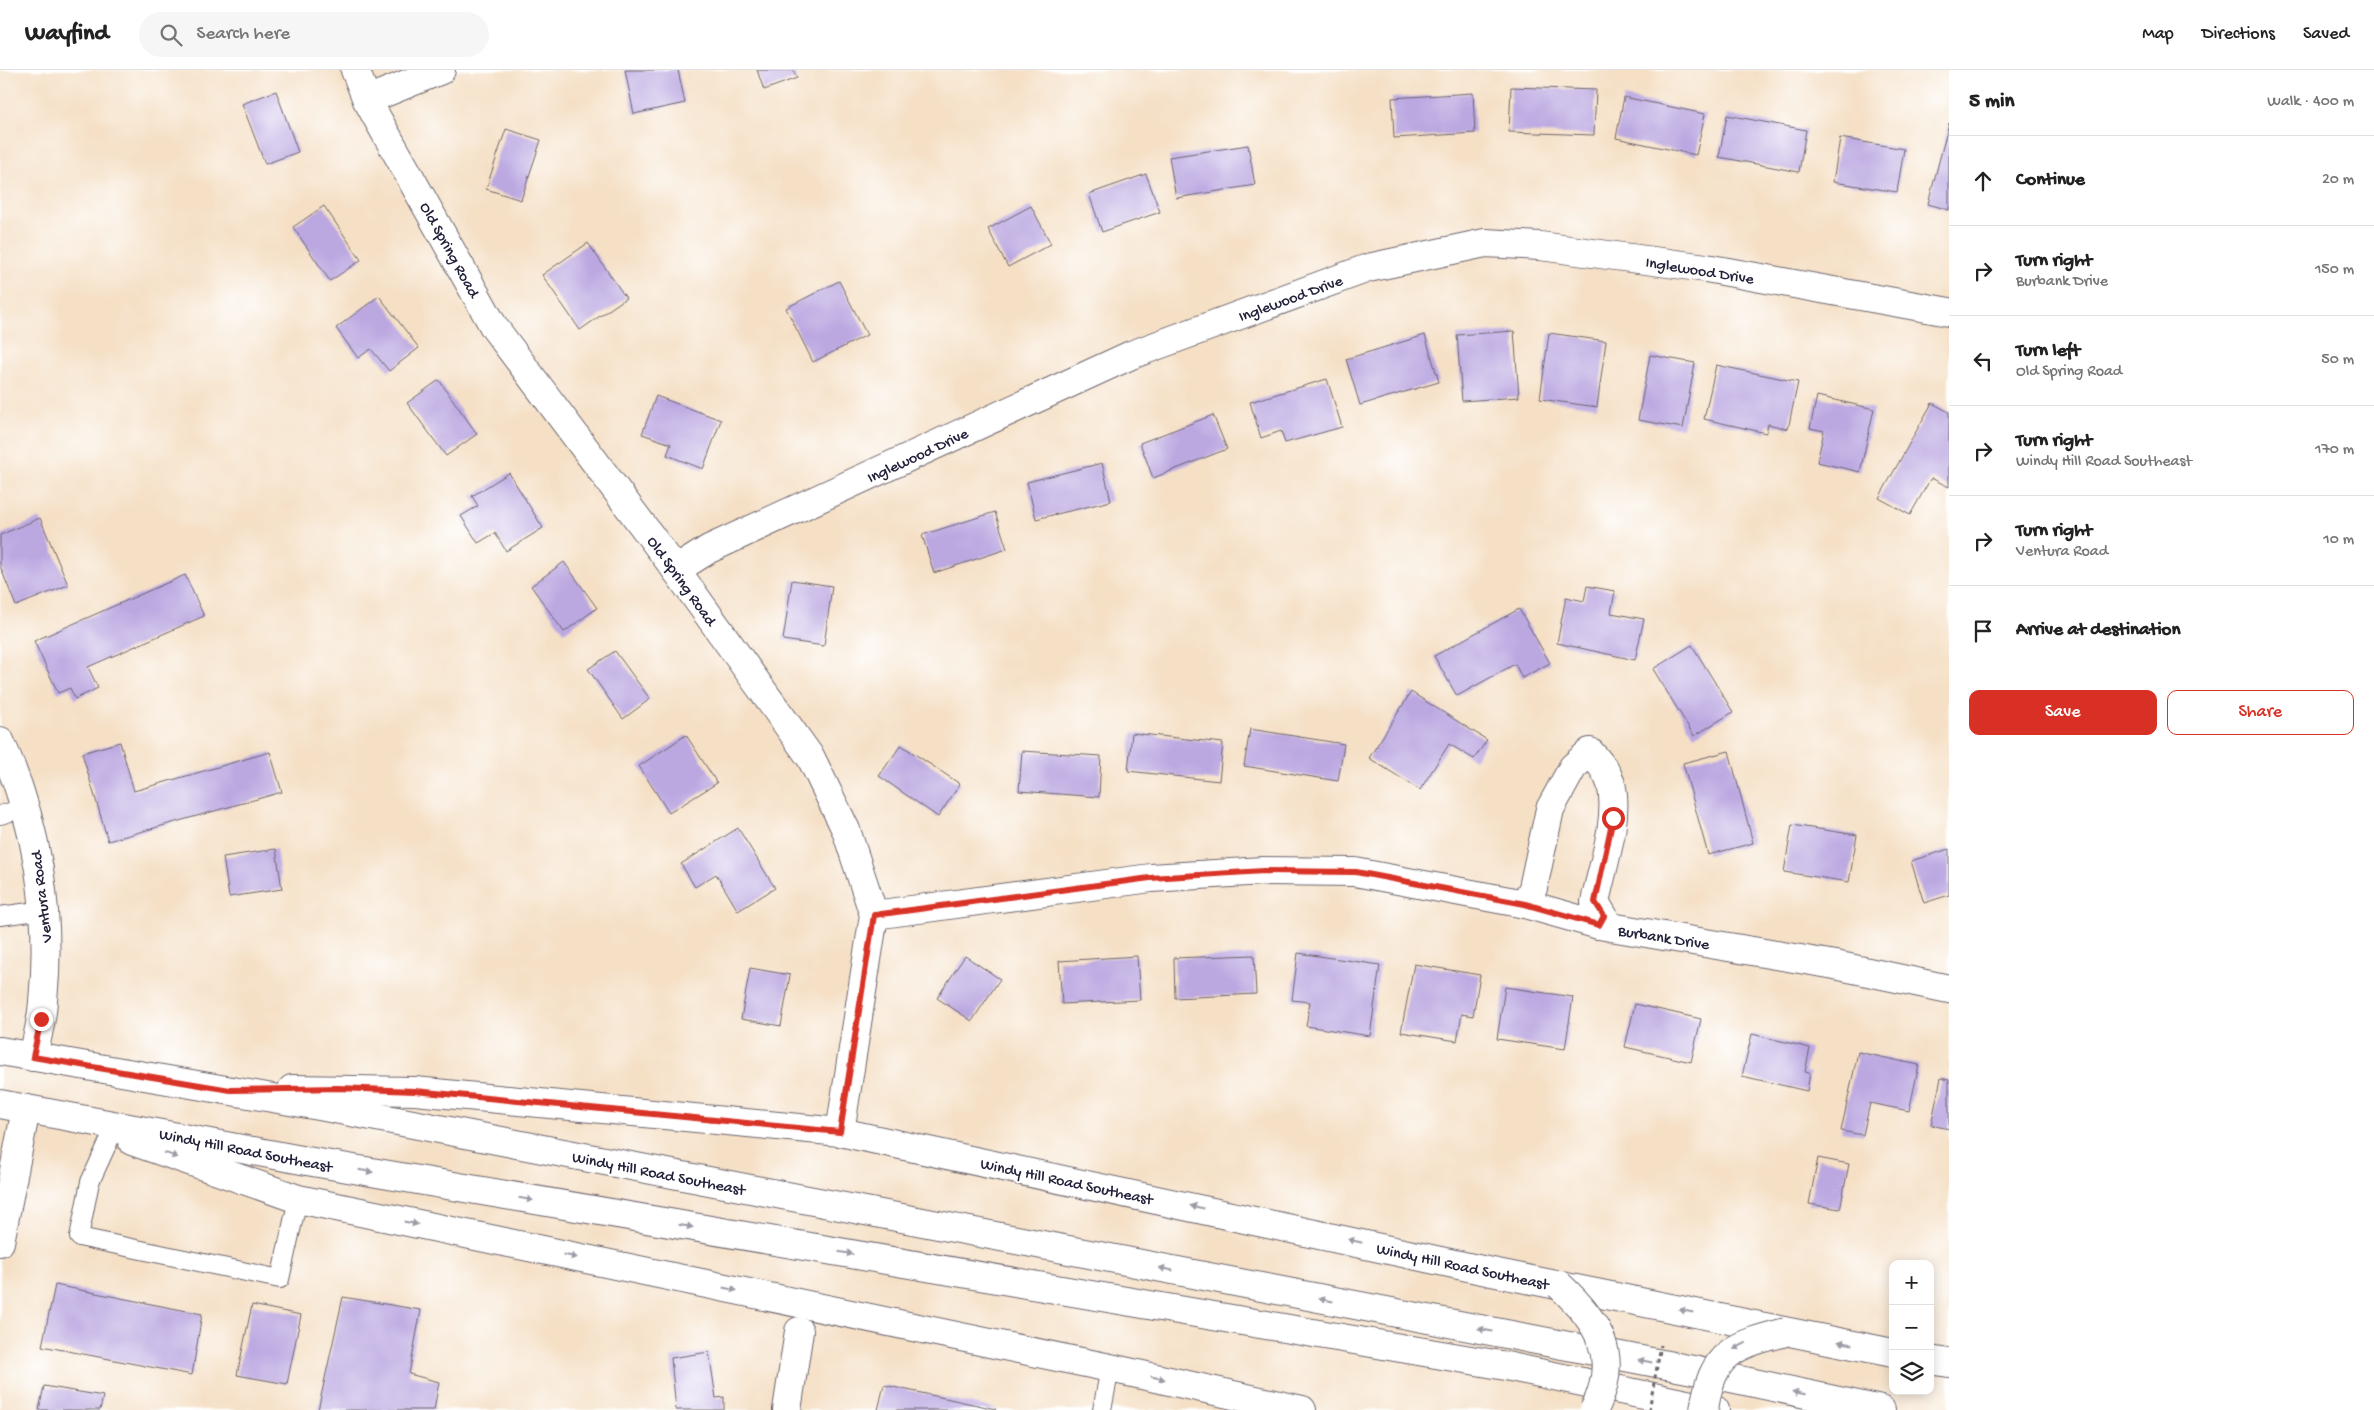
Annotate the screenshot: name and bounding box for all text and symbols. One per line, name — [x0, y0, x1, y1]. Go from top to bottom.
search box — [139, 12, 489, 57]
text: Wayfind — [25, 20, 109, 49]
icon: search — [157, 21, 185, 49]
text: Search here — [197, 23, 290, 46]
text: Map — [2142, 24, 2174, 45]
text: Directions — [2202, 24, 2275, 45]
text: Saved — [2303, 24, 2349, 45]
text: 5 min — [1969, 90, 2014, 115]
text: Walk · 400 m — [2267, 93, 2354, 112]
icon: ahead — [1969, 167, 1997, 195]
text: Continue — [2016, 169, 2085, 192]
text: 20 m — [2322, 171, 2354, 190]
street label: Old Spring Road — [414, 200, 483, 303]
text: Turn right — [2016, 250, 2092, 273]
street label: Inglewood Drive — [1644, 255, 1756, 291]
icon: right — [1969, 257, 1997, 285]
text: 150 m — [2315, 261, 2354, 280]
street label: Inglewood Drive — [1237, 272, 1347, 328]
text: Burbank Drive — [2016, 273, 2108, 292]
text: Turn left — [2016, 340, 2080, 363]
icon: left — [1969, 347, 1997, 375]
text: 50 m — [2321, 351, 2354, 370]
text: Old Spring Road — [2016, 363, 2122, 382]
street label: Inglewood Drive — [865, 425, 973, 489]
text: Turn right — [2016, 430, 2092, 453]
icon: right — [1969, 437, 1997, 465]
text: 170 m — [2315, 441, 2354, 460]
text: Windy Hill Road Southeast — [2016, 453, 2192, 472]
text: Turn right — [2016, 520, 2092, 543]
icon: right — [1969, 527, 1997, 555]
text: 10 m — [2323, 531, 2354, 550]
street label: Old Spring Road — [641, 534, 720, 632]
text: Ventura Road — [2016, 543, 2108, 562]
icon: arrive — [1969, 617, 1997, 645]
text: Arrive at destination — [2016, 619, 2180, 642]
button: Save — [1969, 690, 2157, 735]
button: Share — [2167, 690, 2354, 735]
route start — [1602, 807, 1625, 830]
street label: Ventura Road — [28, 848, 59, 944]
street label: Burbank Drive — [1616, 923, 1711, 956]
route end — [30, 1008, 53, 1031]
street label: Windy Hill Road Southeast — [157, 1126, 335, 1179]
street label: Windy Hill Road Southeast — [570, 1149, 748, 1202]
one-way arrow — [164, 1151, 179, 1159]
street label: Windy Hill Road Southeast — [978, 1156, 1156, 1211]
one-way arrow — [358, 1168, 374, 1176]
one-way arrow — [518, 1195, 534, 1203]
one-way arrow — [1188, 1203, 1204, 1211]
one-way arrow — [404, 1219, 419, 1227]
one-way arrow — [678, 1223, 694, 1231]
one-way arrow — [1347, 1237, 1363, 1245]
street label: Windy Hill Road Southeast — [1374, 1241, 1552, 1296]
one-way arrow — [839, 1250, 855, 1258]
one-way arrow — [563, 1252, 578, 1260]
map controls — [1889, 1260, 1934, 1395]
button: + — [1889, 1260, 1934, 1305]
one-way arrow — [1158, 1265, 1174, 1273]
one-way arrow — [722, 1285, 737, 1293]
one-way arrow — [1317, 1295, 1333, 1303]
button: − — [1889, 1305, 1934, 1350]
one-way arrow — [1678, 1307, 1693, 1315]
one-way arrow — [1477, 1326, 1493, 1334]
one-way arrow — [1836, 1339, 1852, 1347]
one-way arrow — [1733, 1342, 1747, 1350]
button: layers — [1889, 1350, 1934, 1395]
one-way arrow — [1637, 1357, 1652, 1365]
one-way arrow — [1150, 1374, 1166, 1382]
one-way arrow — [1791, 1388, 1807, 1396]

